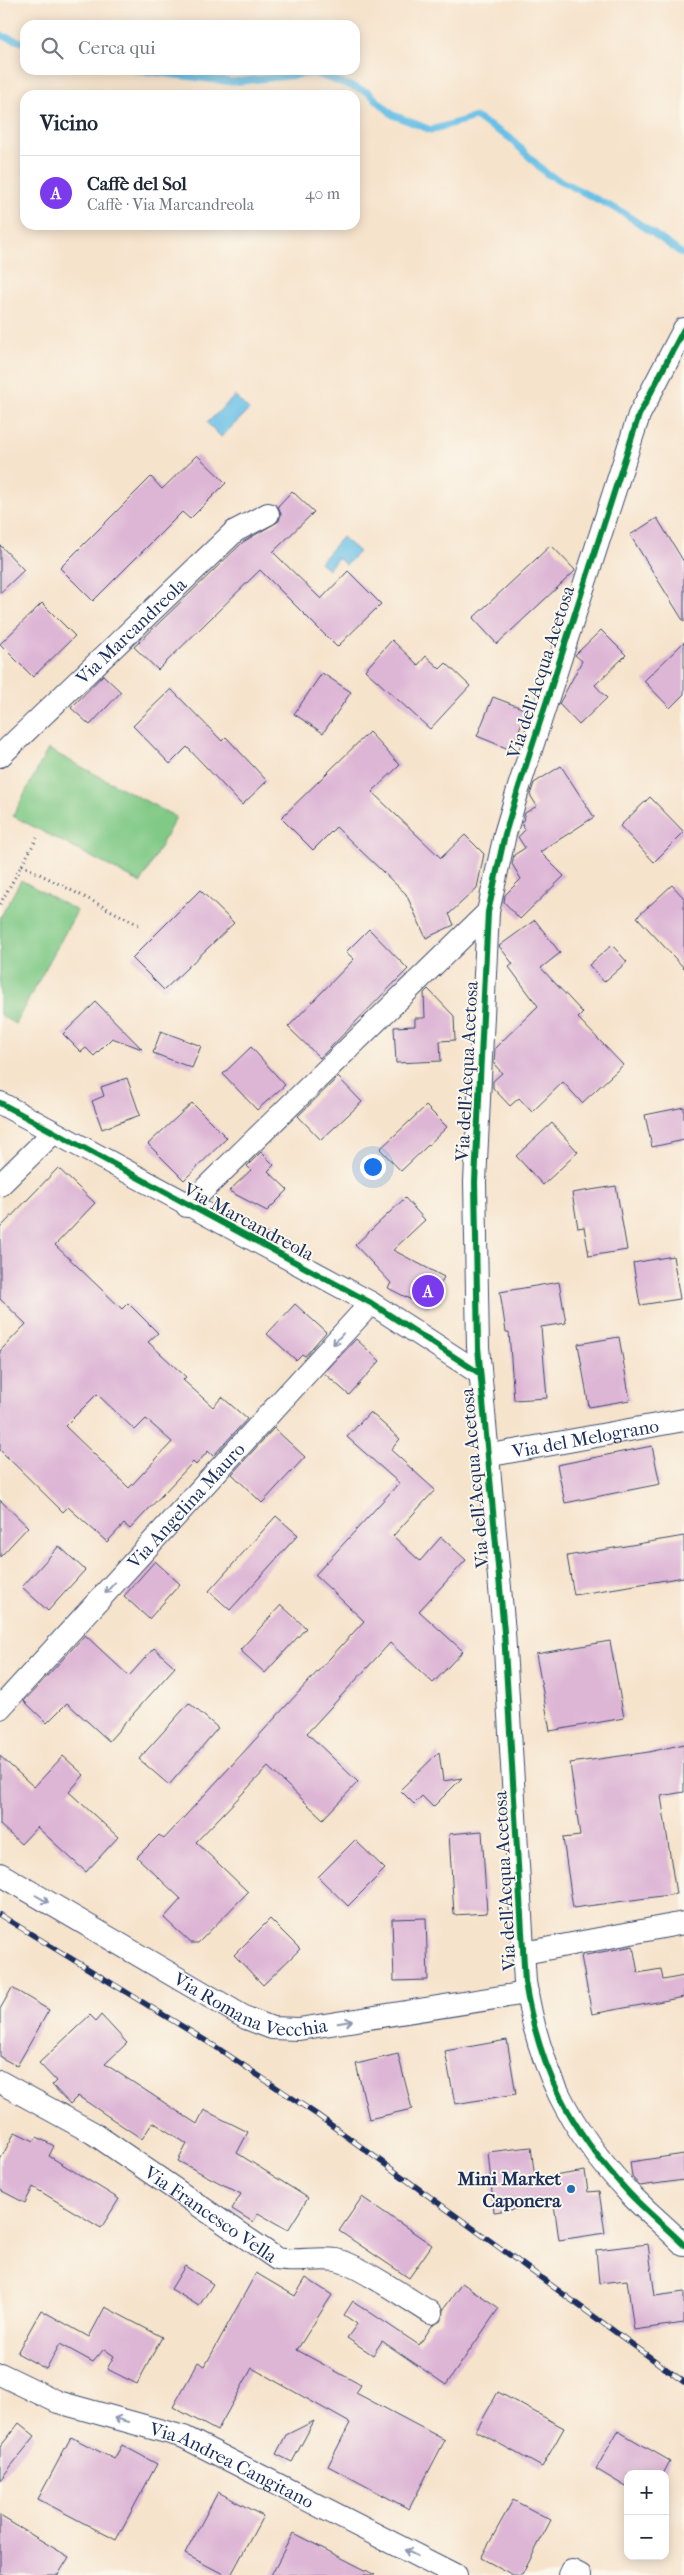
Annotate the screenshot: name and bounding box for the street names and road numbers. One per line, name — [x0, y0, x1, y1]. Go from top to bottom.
street label: Via Marcandreola — [71, 574, 191, 690]
street label: Via dell'Acqua Acetosa — [502, 583, 579, 763]
street label: Via dell'Acqua Acetosa — [451, 980, 483, 1163]
street label: Via Marcandreola — [179, 1178, 318, 1266]
street label: Via dell'Acqua Acetosa — [456, 1387, 494, 1570]
street label: Via del Melograno — [509, 1415, 661, 1463]
street label: Via Angelina Mauro — [123, 1438, 250, 1574]
street label: Via dell'Acqua Acetosa — [489, 1790, 521, 1973]
street label: Via Romana Vecchia — [169, 1968, 329, 2041]
street label: Via Francesco Vella — [139, 2161, 281, 2268]
street label: Via Andrea Cangitano — [146, 2418, 318, 2513]

